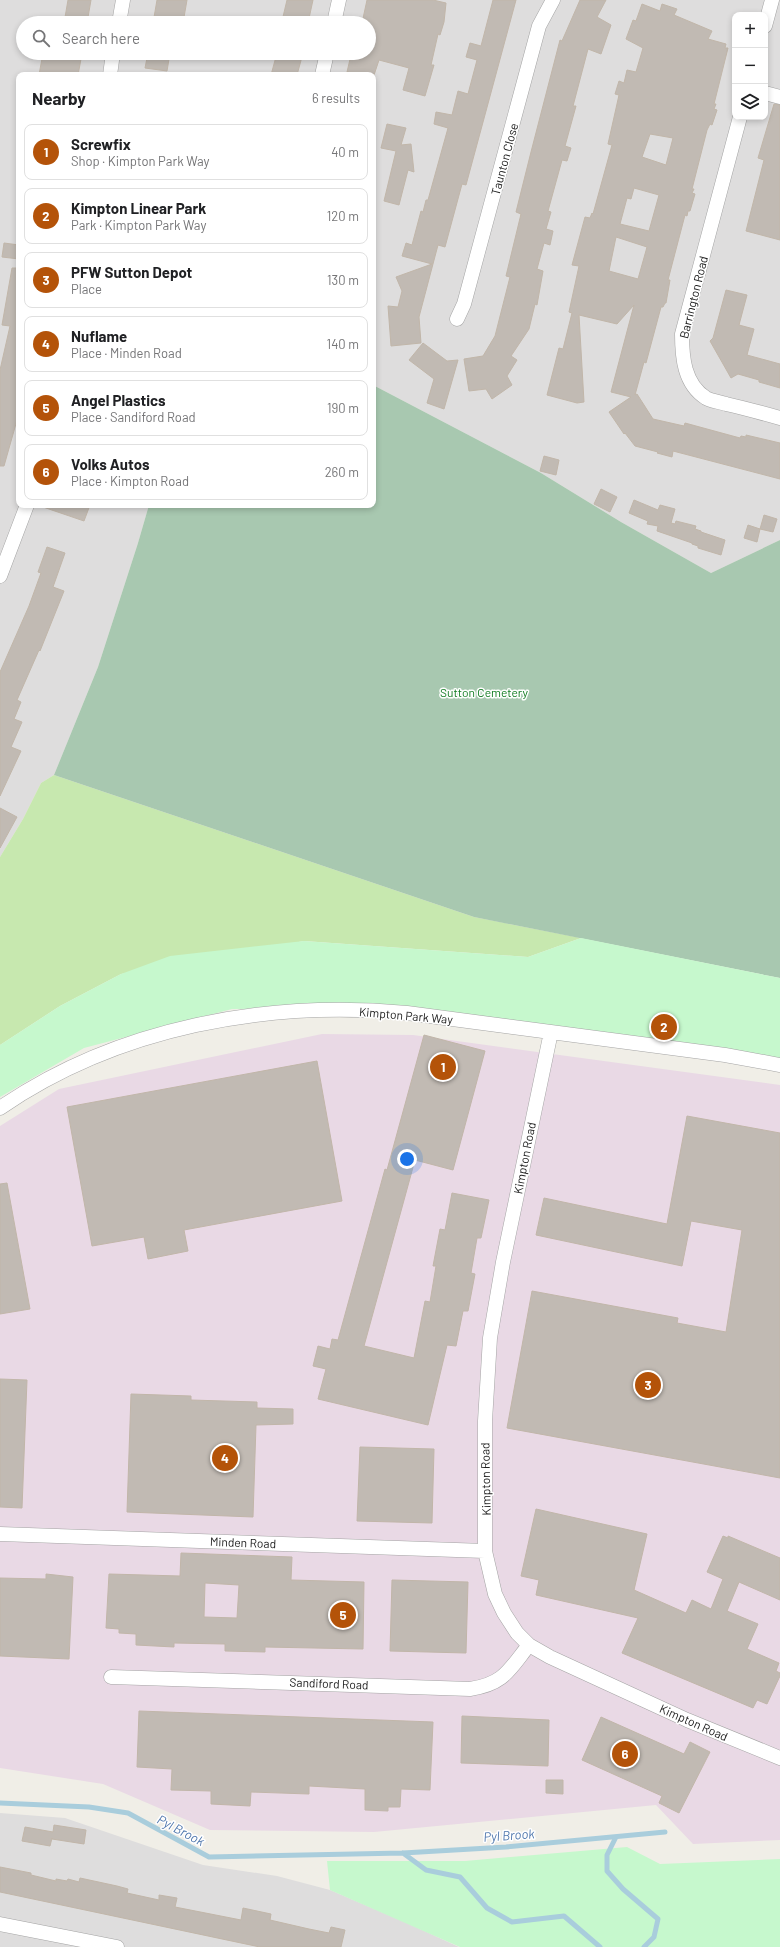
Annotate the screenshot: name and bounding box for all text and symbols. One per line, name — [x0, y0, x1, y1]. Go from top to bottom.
map controls — [732, 12, 768, 120]
button: + — [732, 12, 768, 48]
search box — [16, 16, 376, 60]
icon: search — [30, 27, 52, 49]
text: Search here — [62, 29, 140, 47]
button: − — [732, 48, 768, 84]
button: layers — [732, 84, 768, 120]
text: Nearby — [32, 88, 86, 108]
text: 6 results — [312, 90, 360, 106]
street label: Taunton Close — [488, 121, 520, 197]
text: Screwfix — [71, 135, 131, 153]
text: 1 — [44, 144, 48, 160]
text: 40 m — [331, 144, 359, 160]
text: Shop · Kimpton Park Way — [71, 153, 210, 169]
text: Kimpton Linear Park — [71, 199, 206, 217]
text: 2 — [42, 208, 50, 224]
text: 120 m — [327, 208, 359, 224]
text: Park · Kimpton Park Way — [71, 217, 206, 233]
street label: Barrington Road — [676, 254, 710, 340]
text: PFW Sutton Depot — [71, 263, 192, 281]
text: 3 — [42, 272, 50, 288]
text: 130 m — [327, 272, 359, 288]
text: Place — [71, 281, 102, 297]
text: Nuflame — [71, 327, 127, 345]
text: 4 — [42, 336, 50, 352]
text: 140 m — [327, 336, 359, 352]
text: Place · Minden Road — [71, 345, 182, 361]
text: Angel Plastics — [71, 391, 166, 409]
text: 5 — [42, 400, 50, 416]
text: 190 m — [327, 400, 359, 416]
text: Place · Sandiford Road — [71, 409, 196, 425]
text: Volks Autos — [71, 455, 150, 473]
text: 6 — [43, 464, 49, 480]
text: 260 m — [325, 464, 359, 480]
text: Place · Kimpton Road — [71, 473, 189, 489]
park label: Sutton Cemetery — [440, 685, 528, 699]
street label: Kimpton Park Way — [359, 1004, 454, 1026]
pin: 2 — [651, 1012, 677, 1042]
pin: 1 — [430, 1052, 456, 1082]
street label: Kimpton Road — [510, 1121, 538, 1195]
your location — [397, 1149, 417, 1169]
pin: 3 — [635, 1370, 661, 1400]
street label: Kimpton Road — [477, 1442, 493, 1516]
pin: 4 — [212, 1443, 238, 1473]
street label: Minden Road — [210, 1534, 276, 1550]
pin: 5 — [330, 1600, 356, 1630]
street label: Sandiford Road — [289, 1675, 369, 1691]
street label: Kimpton Road — [658, 1701, 730, 1743]
pin: 6 — [612, 1739, 638, 1769]
water label: Pyl Brook — [155, 1811, 208, 1849]
water label: Pyl Brook — [483, 1825, 536, 1845]

